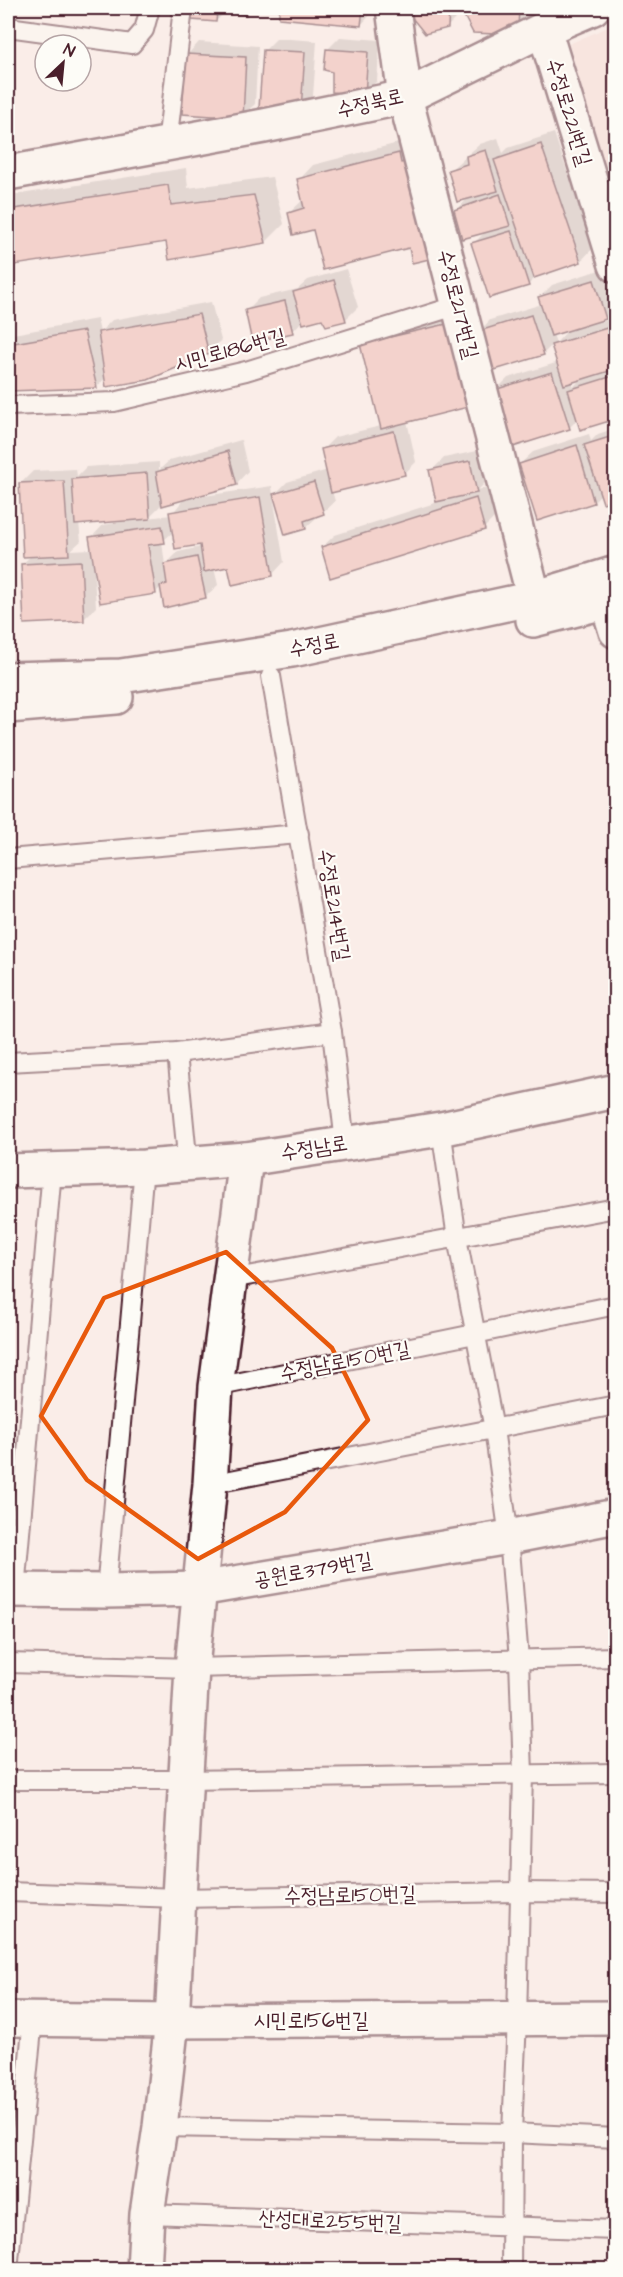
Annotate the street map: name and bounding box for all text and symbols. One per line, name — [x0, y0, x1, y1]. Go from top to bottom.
north arrow — [33, 33, 93, 93]
text: N — [60, 38, 78, 63]
street label: 수정로221번길 — [539, 55, 599, 170]
street label: 수정북로 — [334, 81, 406, 125]
street label: 수정로217번길 — [430, 246, 486, 362]
street label: 시민로186번길 — [171, 321, 289, 379]
street label: 수정로 — [286, 626, 342, 664]
street label: 수정로214번길 — [311, 847, 357, 963]
street label: 수정남로 — [278, 1128, 350, 1168]
street label: 수정남로150번길 — [277, 1334, 413, 1388]
street label: 공원로379번길 — [251, 1545, 375, 1595]
street label: 수정남로150번길 — [284, 1879, 416, 1911]
street label: 시민로156번길 — [253, 2006, 369, 2035]
street label: 산성대로255번길 — [258, 2204, 402, 2238]

